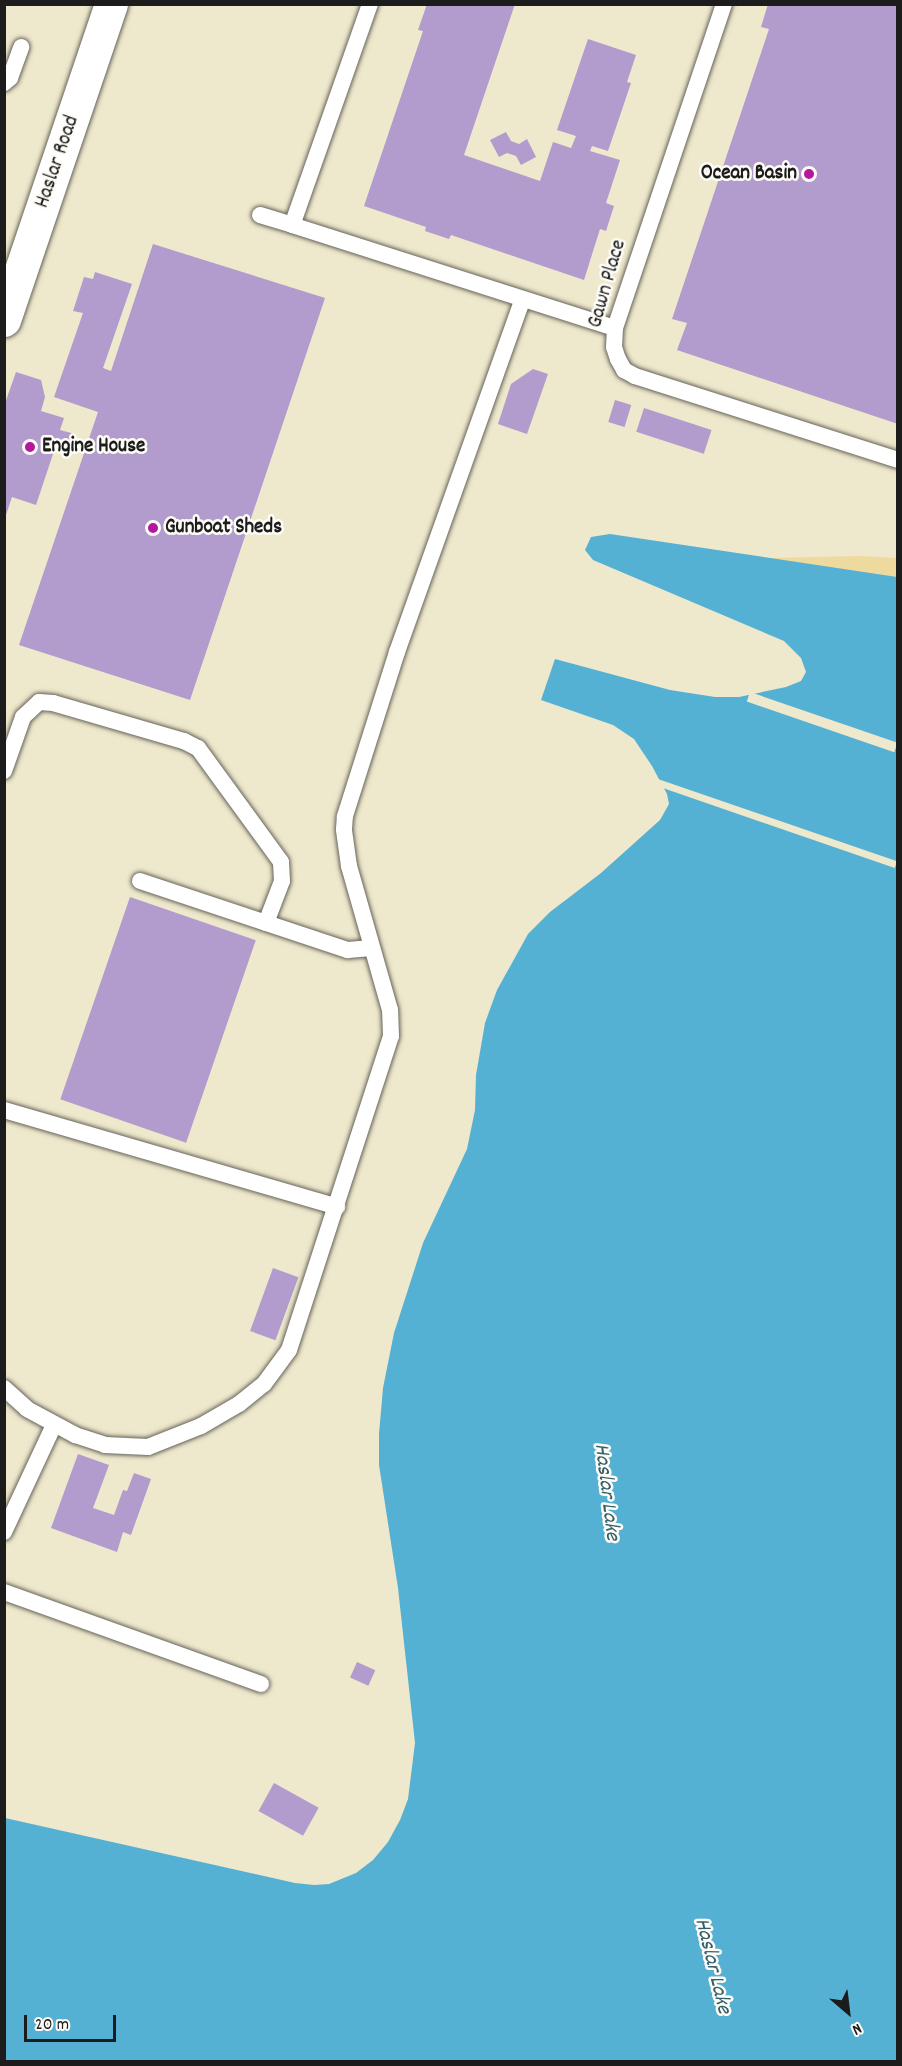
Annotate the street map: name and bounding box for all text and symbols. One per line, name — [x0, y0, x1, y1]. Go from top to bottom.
street label: Haslar Road — [30, 112, 86, 212]
place label: Ocean Basin — [701, 161, 797, 187]
marker: Ocean Basin — [802, 167, 816, 181]
street label: Gawn Place — [583, 237, 633, 331]
place label: Engine House — [42, 434, 145, 460]
marker: Engine House — [23, 440, 37, 454]
place label: Gunboat Sheds — [165, 515, 282, 541]
marker: Gunboat Sheds — [146, 521, 160, 535]
water label: Haslar Lake — [587, 1442, 625, 1542]
water label: Haslar Lake — [687, 1915, 737, 2017]
north arrow — [818, 1982, 878, 2042]
scale bar — [27, 2003, 118, 2041]
text: 20 m — [35, 2013, 69, 2038]
text: N — [848, 2016, 866, 2040]

